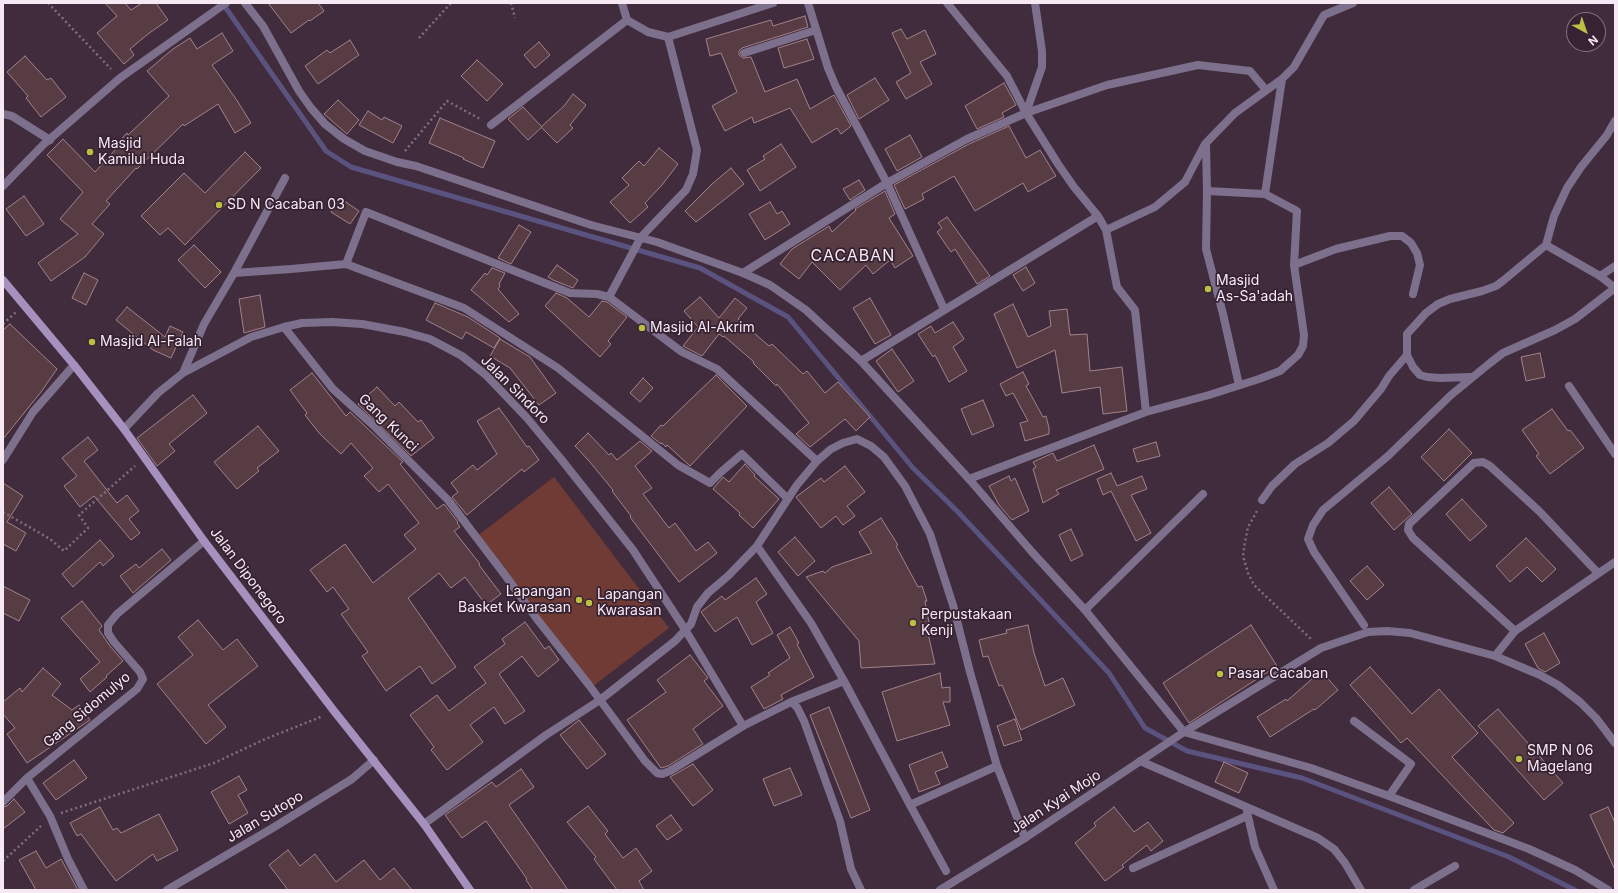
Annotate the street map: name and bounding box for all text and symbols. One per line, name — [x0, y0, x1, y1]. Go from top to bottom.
north arrow — [1566, 12, 1606, 52]
text: N — [1585, 32, 1601, 48]
place label: Masjid Kamilul Huda — [98, 136, 185, 168]
marker: Masjid Kamilul Huda — [85, 147, 95, 157]
place label: SD N Cacaban 03 — [227, 197, 345, 213]
marker: SD N Cacaban 03 — [214, 200, 224, 210]
district label: CACABAN — [811, 246, 895, 266]
place label: Masjid As-Sa'adah — [1216, 273, 1293, 306]
marker: Masjid As-Sa'adah — [1203, 284, 1213, 294]
place label: Masjid Al-Akrim — [650, 320, 755, 336]
marker: Masjid Al-Akrim — [637, 323, 647, 333]
place label: Masjid Al-Falah — [100, 334, 202, 350]
marker: Masjid Al-Falah — [87, 337, 97, 347]
street label: Jalan Sindoro — [477, 352, 553, 428]
street label: Gang Kunci — [355, 391, 421, 455]
street label: Jalan Diponegoro — [206, 524, 290, 628]
place label: Lapangan Basket Kwarasan — [458, 584, 571, 616]
place label: Lapangan Kwarasan — [597, 587, 662, 620]
marker: Lapangan Basket Kwarasan — [574, 595, 584, 605]
marker: Lapangan Kwarasan — [584, 598, 594, 608]
place label: Perpustakaan Kenji — [921, 607, 1012, 640]
marker: Perpustakaan Kenji — [908, 618, 918, 628]
place label: Pasar Cacaban — [1228, 666, 1328, 682]
street label: Gang Sidomulyo — [40, 669, 134, 751]
marker: Pasar Cacaban — [1215, 669, 1225, 679]
place label: SMP N 06 Magelang — [1527, 743, 1594, 776]
marker: SMP N 06 Magelang — [1514, 754, 1524, 764]
street label: Jalan Kyai Mojo — [1008, 767, 1104, 837]
street label: Jalan Sutopo — [224, 788, 306, 846]

